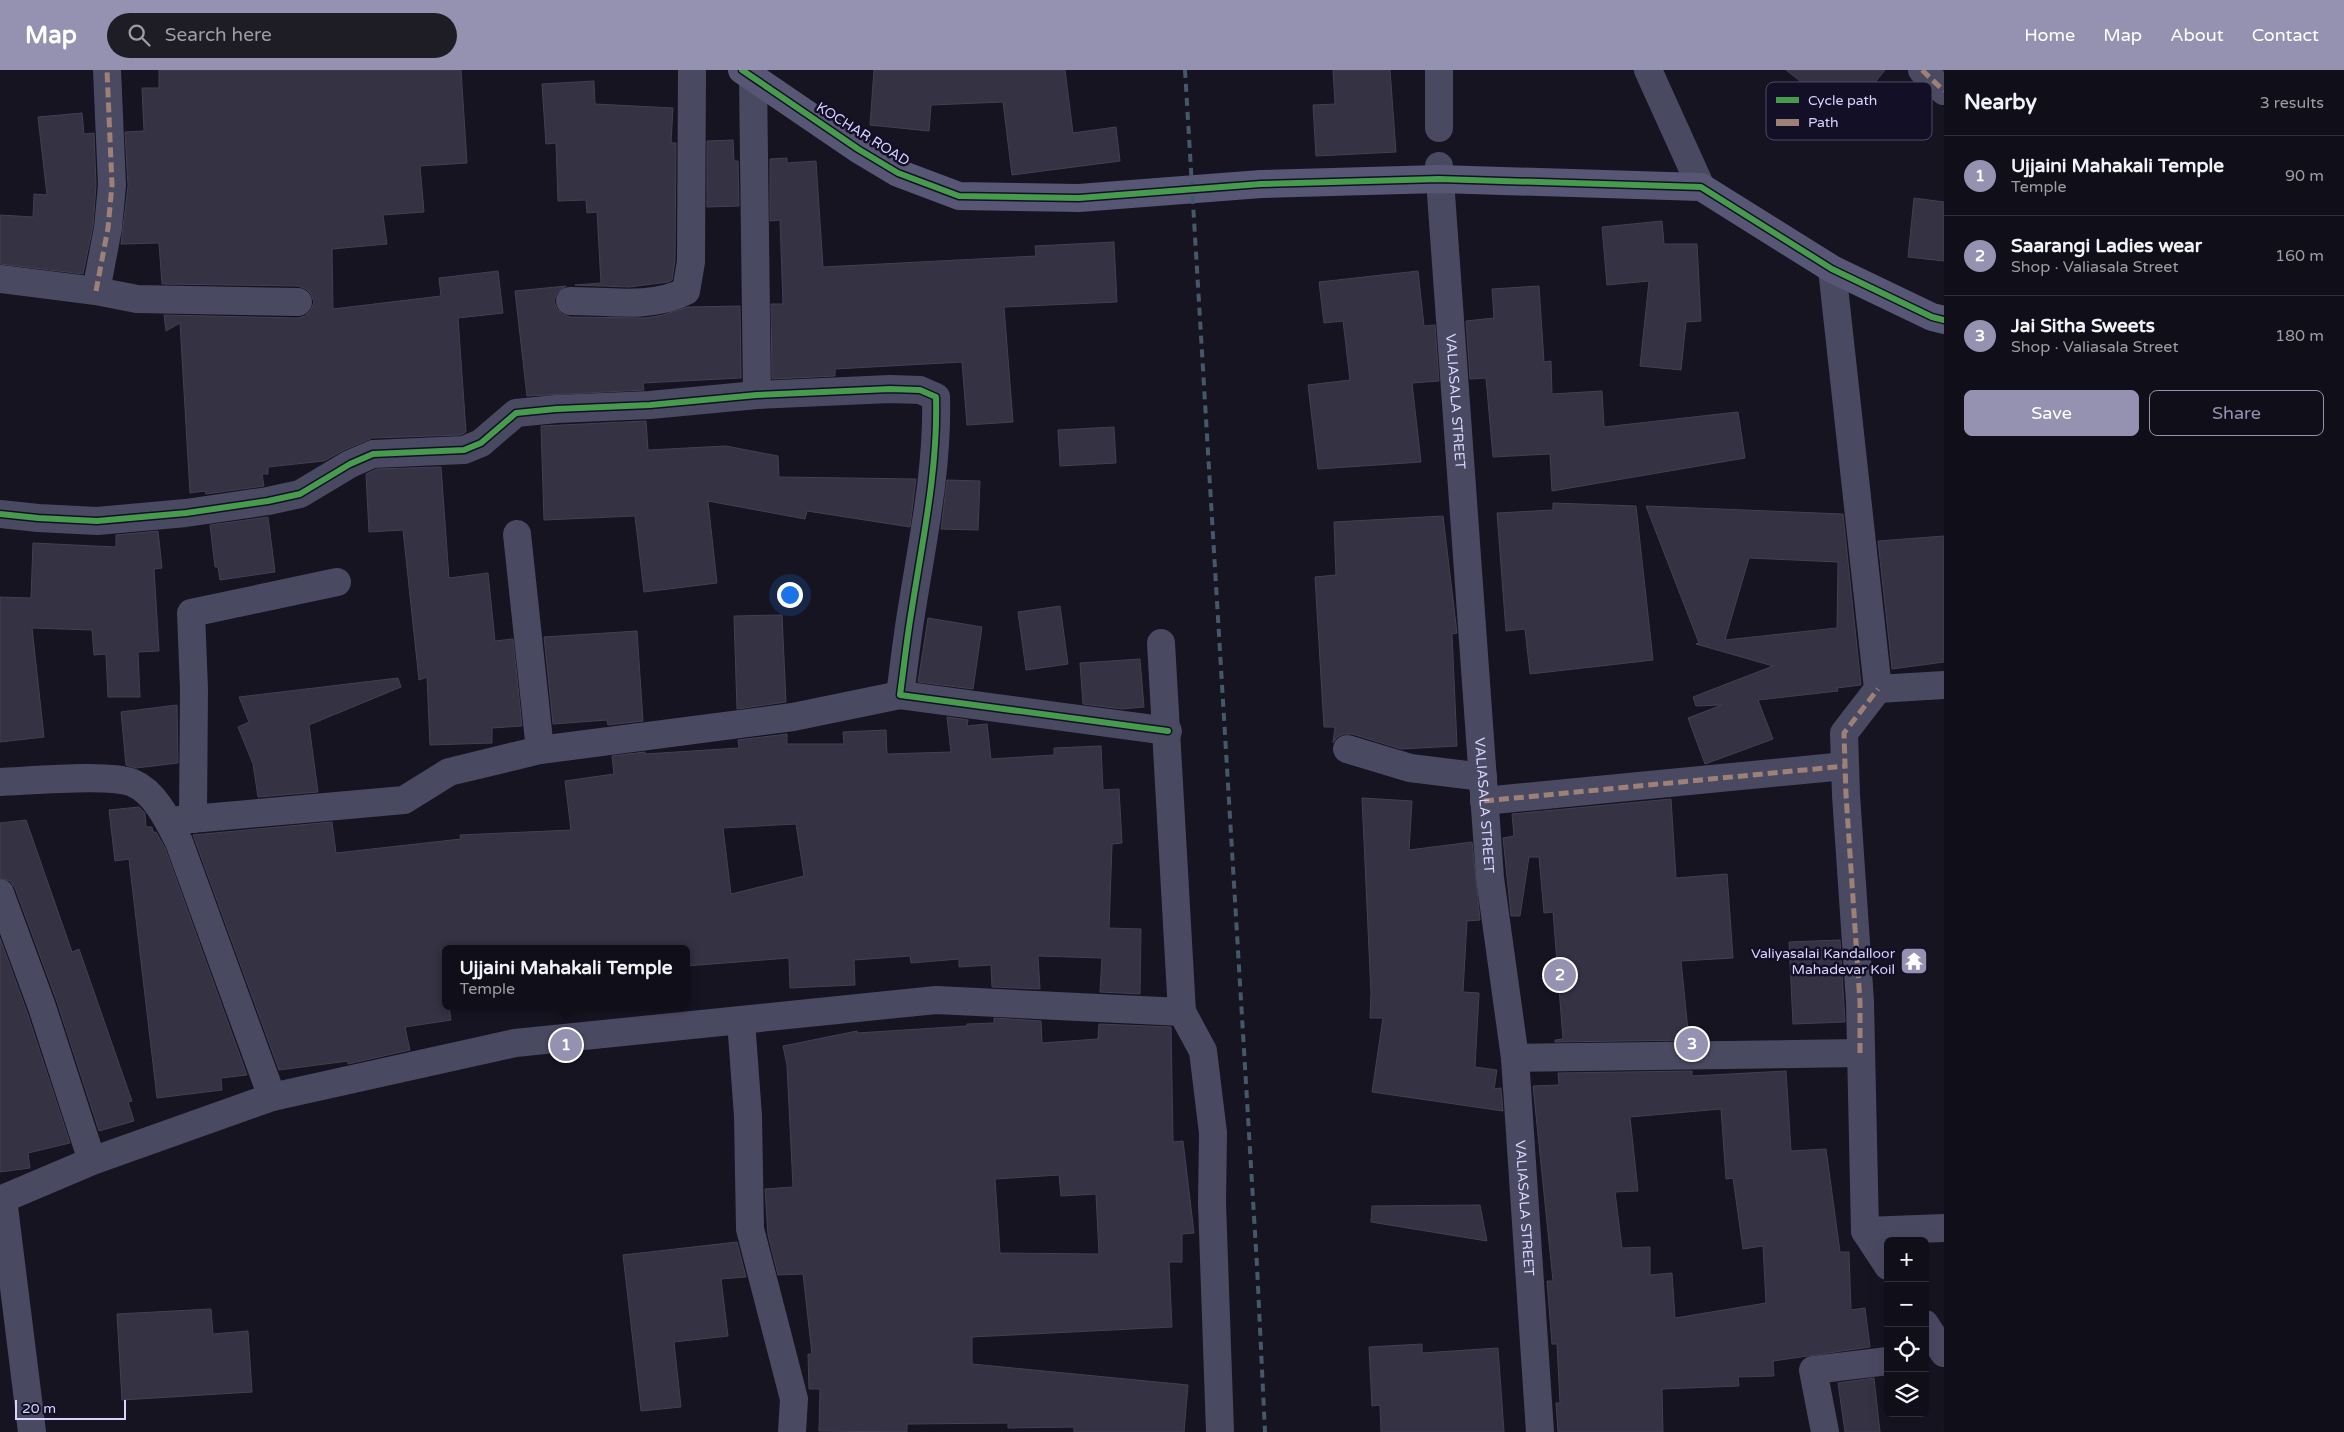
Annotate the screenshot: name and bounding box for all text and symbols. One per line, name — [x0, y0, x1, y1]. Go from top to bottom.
search box — [107, 13, 457, 58]
text: Map — [25, 21, 77, 50]
icon: search — [125, 21, 153, 49]
text: Search here — [165, 24, 272, 46]
text: Home — [2024, 24, 2075, 46]
text: Map — [2103, 24, 2142, 46]
text: About — [2170, 24, 2224, 46]
text: Contact — [2252, 24, 2319, 46]
legend — [1766, 82, 1932, 140]
text: Nearby — [1964, 90, 2037, 115]
text: Cycle path — [1808, 92, 1877, 109]
text: 3 results — [2260, 93, 2324, 113]
street label: KOCHAR ROAD — [813, 99, 913, 169]
text: Path — [1808, 114, 1839, 131]
text: Ujjaini Mahakali Temple — [2011, 155, 2224, 177]
text: 1 — [1975, 166, 1985, 186]
text: 90 m — [2285, 166, 2324, 186]
text: Temple — [2011, 177, 2067, 197]
text: Saarangi Ladies wear — [2011, 235, 2202, 257]
text: 2 — [1975, 246, 1985, 266]
text: 160 m — [2275, 246, 2324, 266]
text: Shop · Valiasala Street — [2011, 257, 2179, 277]
text: Jai Sitha Sweets — [2011, 315, 2155, 337]
text: 3 — [1975, 326, 1985, 346]
text: 180 m — [2275, 326, 2324, 346]
street label: VALIASALA STREET — [1443, 333, 1469, 470]
text: Shop · Valiasala Street — [2011, 337, 2179, 357]
button: Save — [1964, 390, 2139, 436]
button: Share — [2149, 390, 2324, 436]
your location — [777, 582, 803, 608]
street label: VALIASALA STREET — [1471, 737, 1498, 874]
popup — [442, 945, 690, 1010]
place label: Valiyasalai Kandalloor Mahadevar Koil — [1751, 945, 1896, 978]
temple icon: Valiyasalai Kandalloor Mahadevar Koil — [1899, 946, 1929, 976]
pin: 2 — [1544, 956, 1576, 994]
text: Ujjaini Mahakali Temple — [460, 957, 672, 979]
text: Temple — [460, 979, 515, 999]
pin: 3 — [1676, 1025, 1708, 1063]
pin: 1 — [550, 1026, 582, 1064]
street label: VALIASALA STREET — [1512, 1140, 1538, 1277]
map controls — [1884, 1237, 1929, 1417]
button: + — [1884, 1237, 1929, 1282]
button: − — [1884, 1282, 1929, 1327]
button: locate — [1884, 1327, 1929, 1372]
button: layers — [1884, 1372, 1929, 1417]
scale bar — [15, 1397, 126, 1420]
text: 20 m — [22, 1400, 56, 1417]

